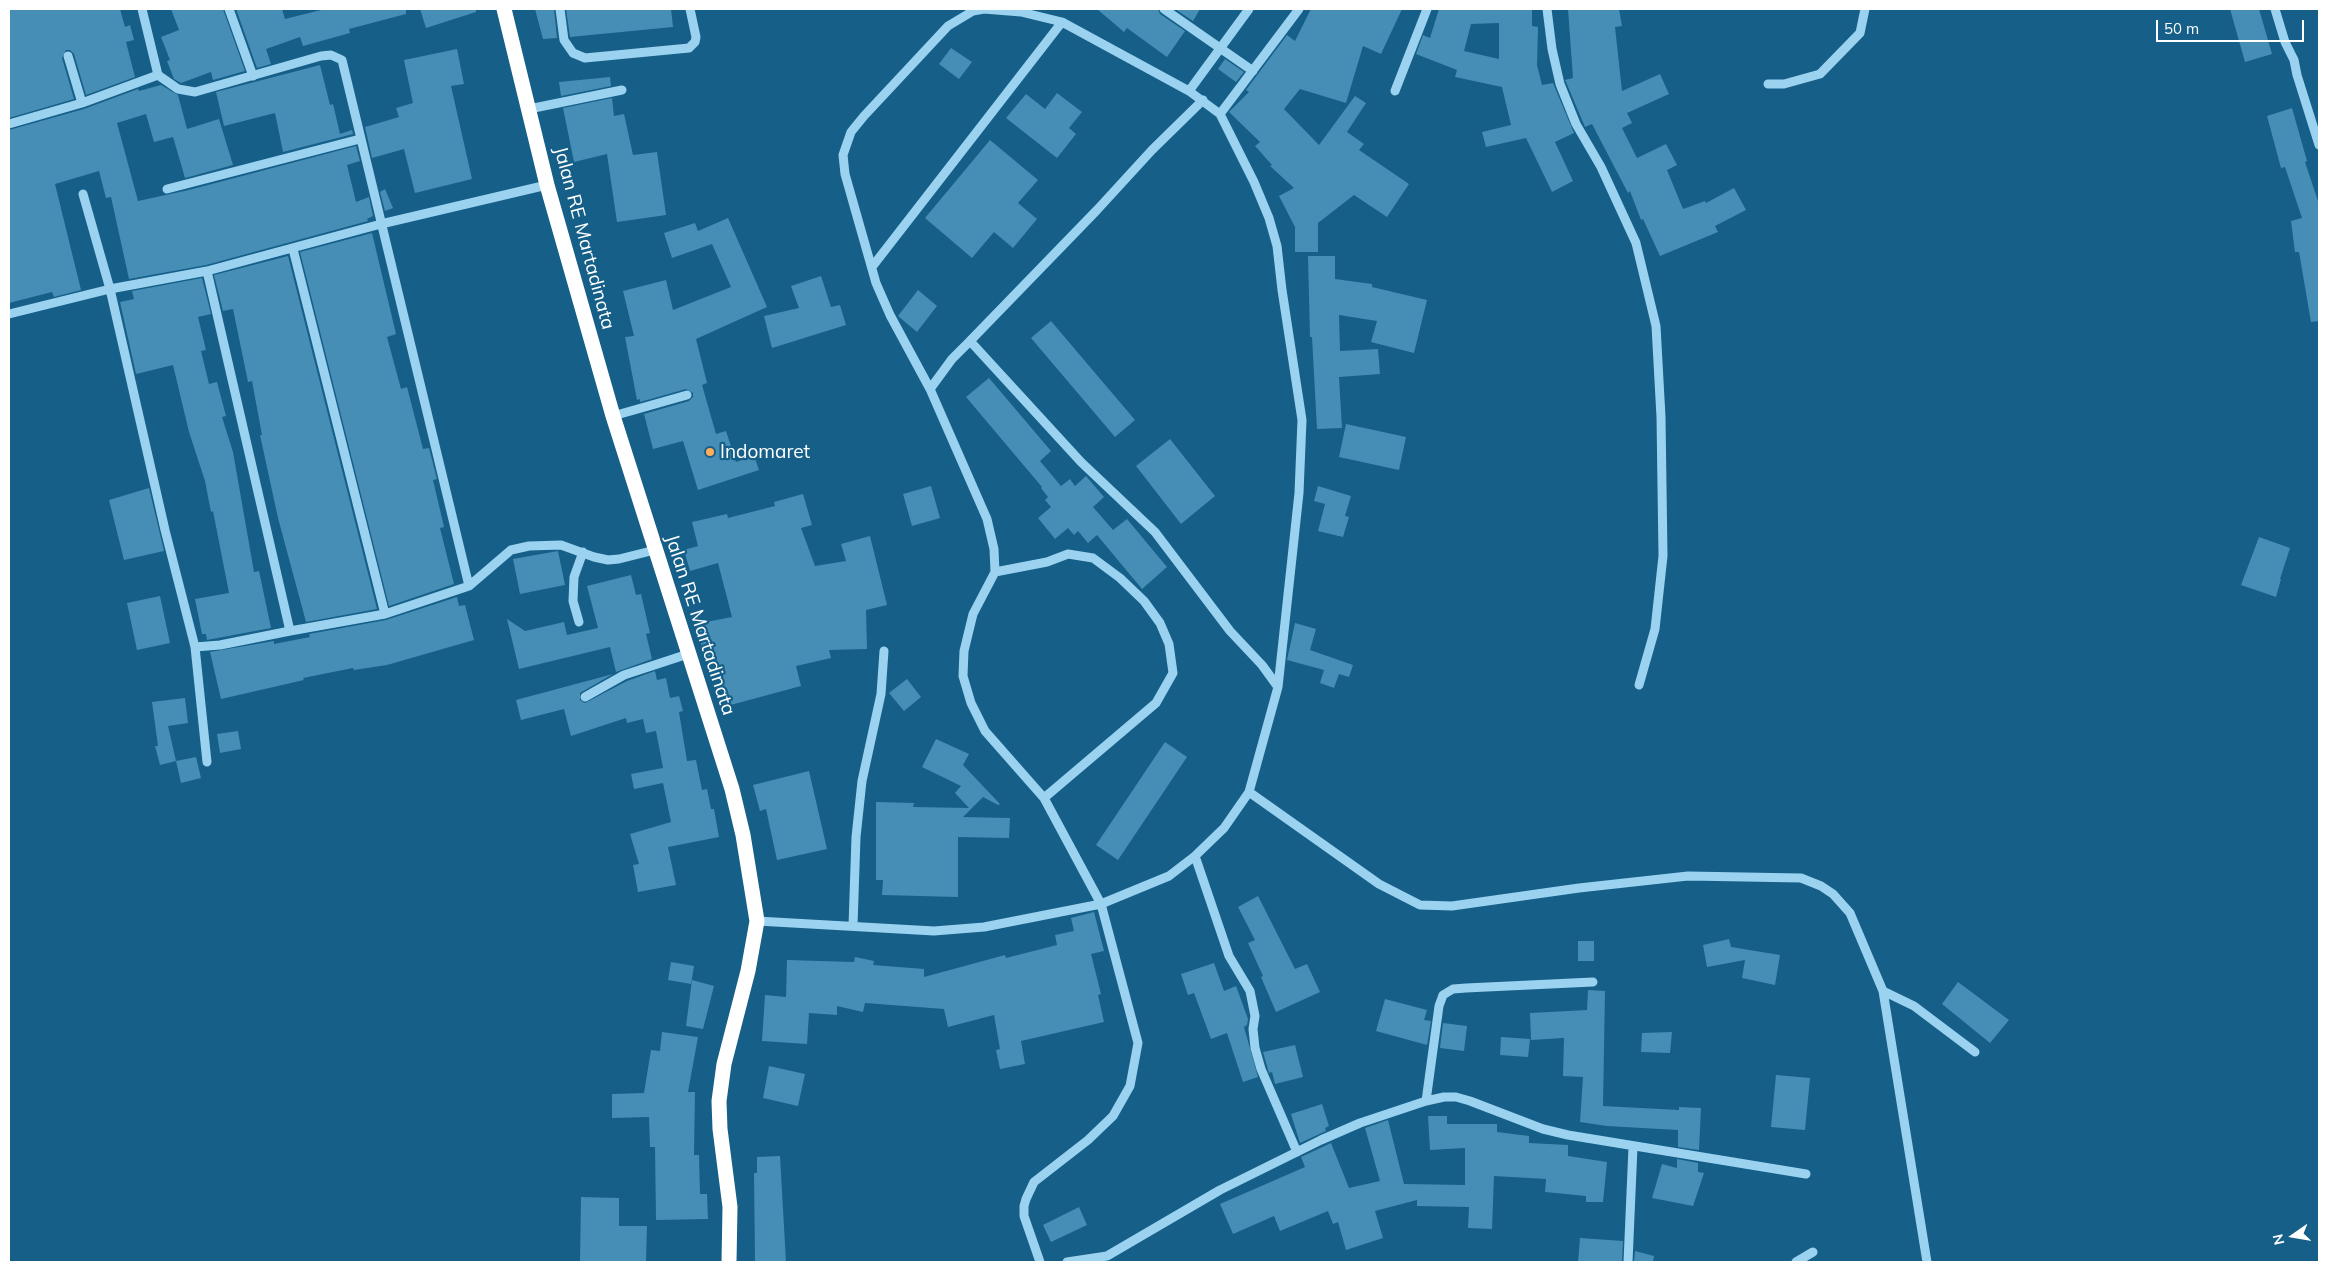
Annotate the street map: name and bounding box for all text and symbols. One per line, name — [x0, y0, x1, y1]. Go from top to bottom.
scale bar — [2158, 10, 2306, 42]
text: 50 m — [2164, 19, 2199, 38]
street label: Jalan RE Martadinata — [549, 144, 619, 332]
place label: Indomaret — [720, 441, 810, 463]
marker: Indomaret — [704, 446, 716, 458]
street label: Jalan RE Martadinata — [660, 532, 740, 718]
north arrow — [2268, 1211, 2318, 1261]
text: N — [2268, 1232, 2288, 1247]

